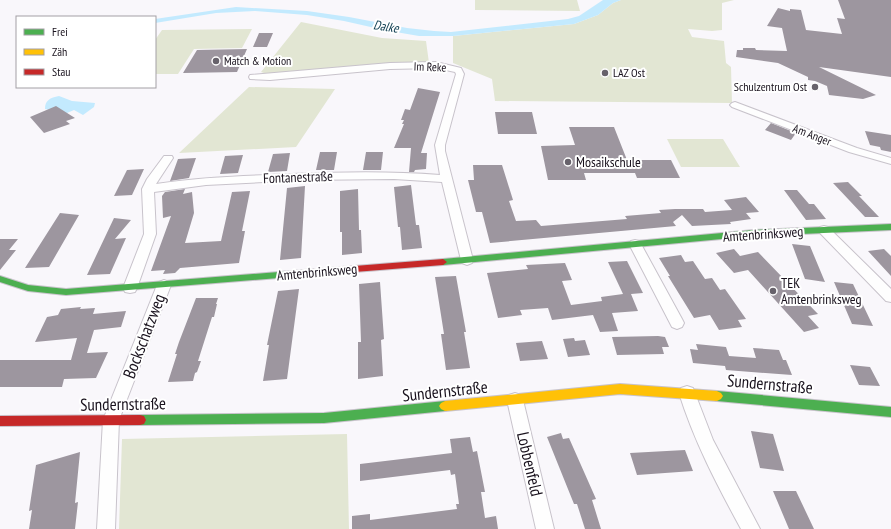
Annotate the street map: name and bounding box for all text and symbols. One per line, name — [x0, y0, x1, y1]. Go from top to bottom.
legend — [16, 16, 156, 88]
water label: Dalke — [372, 16, 401, 37]
text: Frei — [52, 24, 68, 39]
text: Zäh — [52, 44, 67, 59]
place label: Match & Motion — [224, 53, 291, 68]
marker: Match & Motion — [211, 56, 221, 66]
street label: Im Reke — [413, 58, 447, 75]
text: Stau — [52, 64, 70, 79]
place label: LAZ Ost — [613, 65, 646, 80]
marker: LAZ Ost — [600, 68, 610, 78]
place label: Schulzentrum Ost — [734, 79, 808, 94]
marker: Schulzentrum Ost — [810, 82, 820, 92]
street label: Am Anger — [791, 120, 834, 149]
place label: Mosaikschule — [576, 153, 641, 171]
marker: Mosaikschule — [563, 157, 573, 167]
street label: Fontanestraße — [263, 167, 333, 187]
street label: Amtenbrinksweg — [722, 222, 804, 246]
street label: Amtenbrinksweg — [276, 260, 358, 284]
place label: TEK Amtenbrinksweg — [781, 274, 862, 308]
marker: TEK Amtenbrinksweg — [768, 286, 778, 296]
street label: Bockschatzweg — [118, 291, 170, 381]
street label: Sundernstraße — [726, 369, 814, 399]
street label: Sundernstraße — [401, 376, 489, 406]
street label: Sundernstraße — [80, 392, 166, 416]
street label: Lobbenfeld — [512, 430, 548, 498]

